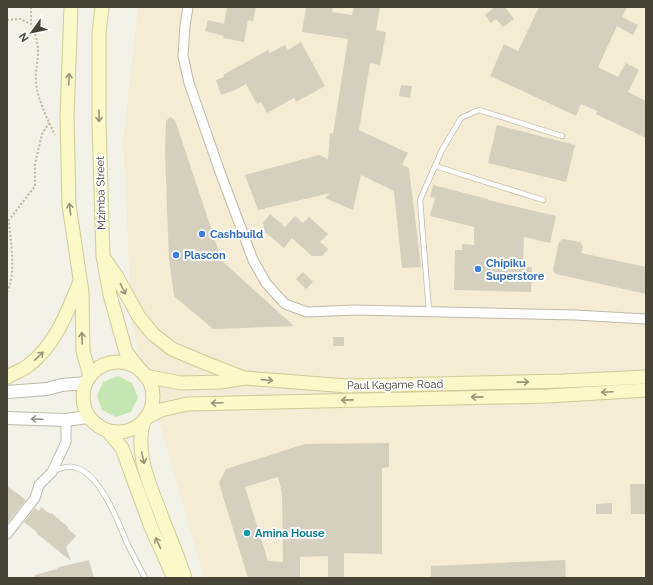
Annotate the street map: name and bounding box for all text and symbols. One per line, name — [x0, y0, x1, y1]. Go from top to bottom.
north arrow — [12, 12, 52, 52]
text: N — [16, 30, 32, 44]
one-way arrow — [65, 73, 72, 86]
one-way arrow — [95, 109, 103, 122]
street label: Mzimba Street — [94, 156, 108, 230]
one-way arrow — [66, 203, 74, 216]
place label: Cashbuild — [210, 228, 263, 241]
marker: Cashbuild — [197, 229, 207, 239]
place label: Plascon — [184, 249, 226, 262]
marker: Plascon — [171, 250, 181, 260]
place label: Chipiku Superstore — [486, 257, 545, 283]
marker: Chipiku Superstore — [473, 264, 483, 274]
one-way arrow — [120, 283, 127, 295]
one-way arrow — [79, 332, 86, 345]
one-way arrow — [34, 351, 44, 360]
one-way arrow — [260, 376, 273, 383]
street label: Paul Kagame Road — [347, 378, 443, 392]
one-way arrow — [516, 378, 529, 386]
one-way arrow — [601, 389, 614, 396]
one-way arrow — [471, 393, 484, 401]
one-way arrow — [341, 396, 354, 404]
one-way arrow — [211, 399, 224, 407]
one-way arrow — [31, 415, 44, 423]
one-way arrow — [139, 451, 147, 464]
place label: Amina House — [255, 527, 325, 540]
marker: Amina House — [242, 528, 252, 538]
one-way arrow — [154, 537, 161, 549]

